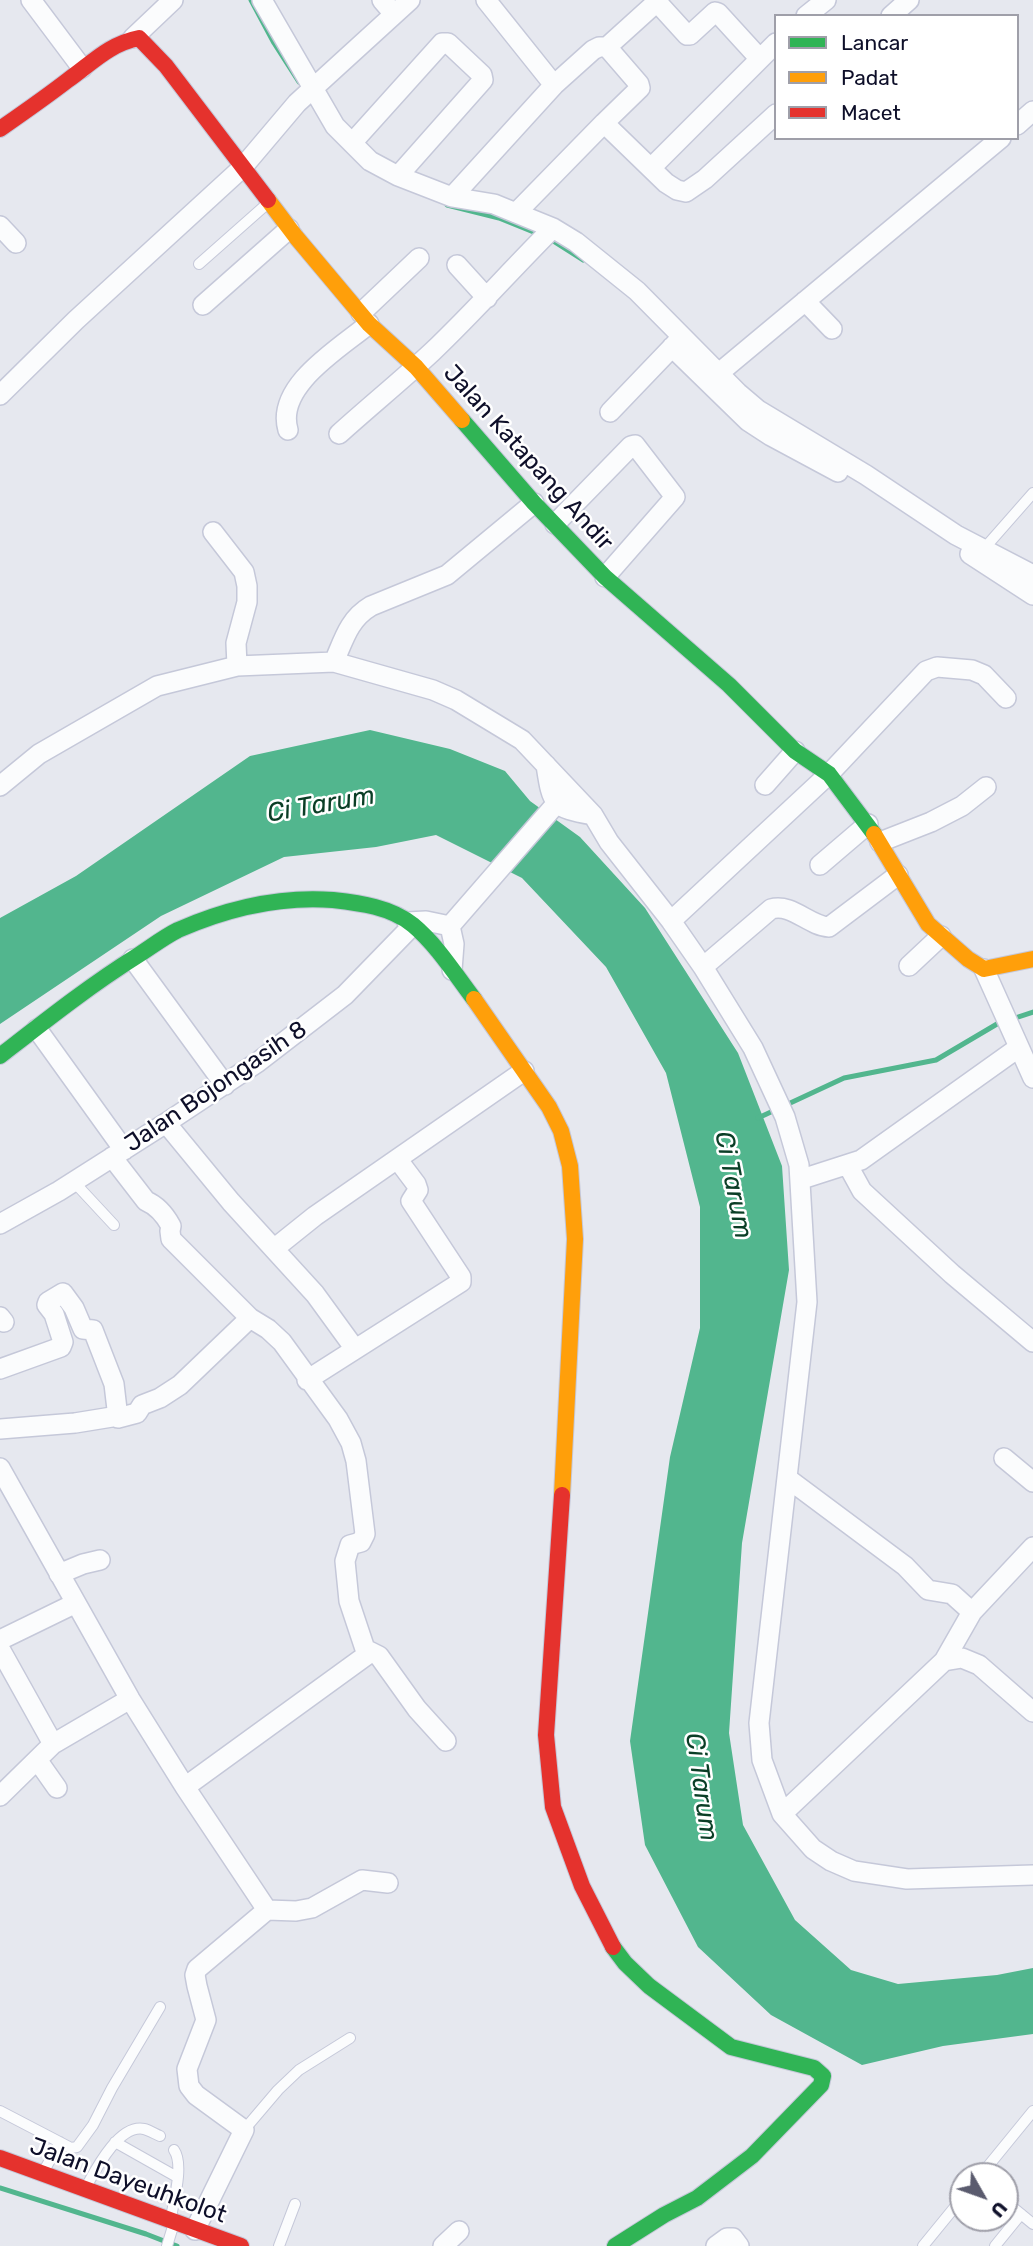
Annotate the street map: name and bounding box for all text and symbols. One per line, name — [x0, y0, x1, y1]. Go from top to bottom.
legend — [774, 14, 1019, 140]
text: Lancar — [841, 30, 908, 55]
text: Padat — [841, 65, 898, 90]
text: Macet — [841, 100, 901, 125]
street label: Jalan Katapang Andir — [437, 359, 619, 557]
water label: Ci Tarum — [265, 780, 377, 830]
street label: Jalan Bojongasih 8 — [119, 1015, 313, 1159]
water label: Ci Tarum — [707, 1129, 759, 1241]
water label: Ci Tarum — [678, 1731, 724, 1843]
street label: Jalan Dayeuhkolot — [26, 2132, 230, 2230]
north arrow — [949, 2162, 1019, 2232]
text: U — [986, 2197, 1012, 2222]

